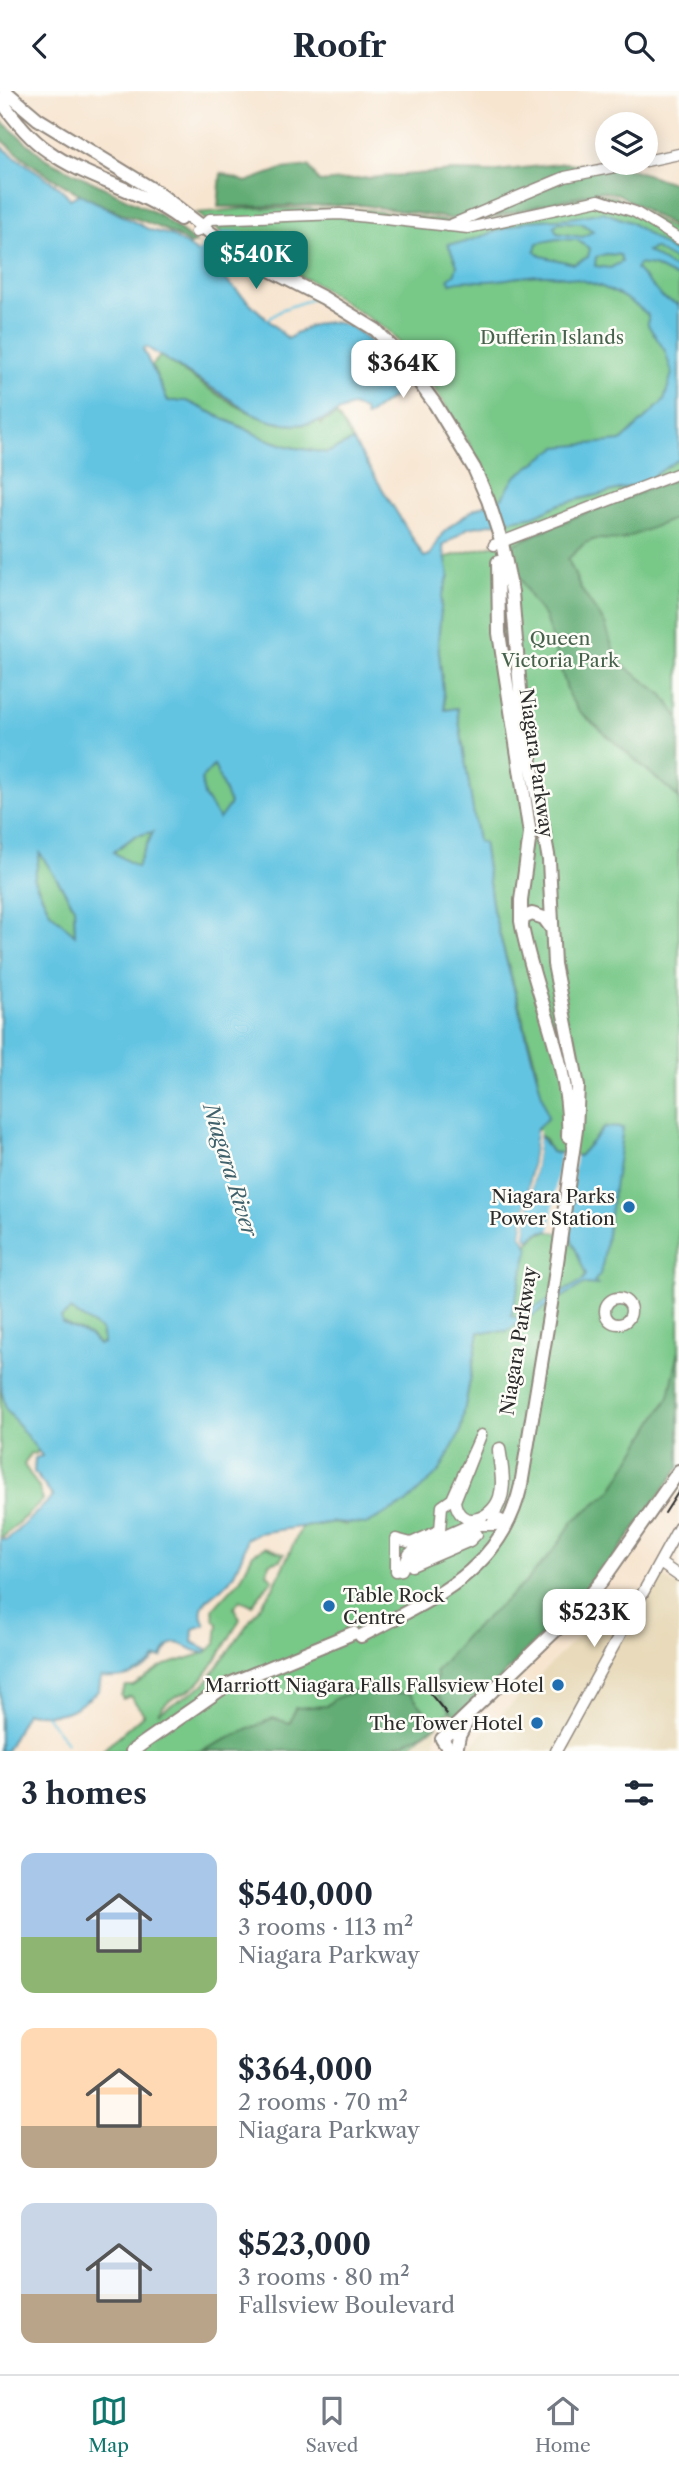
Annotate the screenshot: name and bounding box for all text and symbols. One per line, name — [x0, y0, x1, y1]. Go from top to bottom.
text: Roofr — [293, 26, 386, 65]
icon: back — [21, 27, 59, 65]
icon: search — [620, 27, 658, 65]
map controls — [595, 112, 658, 175]
button: layers — [595, 112, 658, 175]
pin: $540K — [207, 231, 305, 291]
text: $540K — [220, 240, 292, 268]
park label: Dufferin Islands — [480, 326, 624, 349]
pin: $364K — [354, 341, 452, 400]
text: $364K — [367, 349, 439, 377]
park label: Queen Victoria Park — [500, 627, 620, 672]
street label: Niagara Parkway — [515, 687, 558, 839]
water label: Niagara River — [198, 1098, 263, 1241]
place label: Niagara Parks Power Station — [489, 1185, 615, 1230]
marker: Niagara Parks Power Station — [621, 1199, 637, 1215]
street label: Niagara Parkway — [495, 1265, 542, 1417]
place label: Table Rock Centre — [343, 1584, 446, 1629]
pin: $523K — [545, 1589, 643, 1649]
marker: Table Rock Centre — [321, 1598, 337, 1614]
text: $523K — [559, 1598, 629, 1626]
place label: Marriott Niagara Falls Fallsview Hotel — [204, 1674, 544, 1697]
marker: Marriott Niagara Falls Fallsview Hotel — [550, 1677, 566, 1693]
place label: The Tower Hotel — [369, 1712, 523, 1735]
marker: The Tower Hotel — [529, 1715, 545, 1731]
icon: filters — [620, 1774, 658, 1812]
text: 3 homes — [21, 1775, 147, 1812]
text: $540,000 — [238, 1876, 373, 1913]
icon: home — [77, 1881, 161, 1965]
text: 3 rooms · 113 m² — [238, 1913, 414, 1941]
text: Niagara Parkway — [238, 1941, 420, 1969]
text: $364,000 — [238, 2051, 373, 2088]
icon: home — [77, 2056, 161, 2140]
text: 2 rooms · 70 m² — [238, 2088, 408, 2116]
text: Niagara Parkway — [238, 2116, 420, 2144]
text: $523,000 — [238, 2226, 371, 2263]
icon: home — [77, 2231, 161, 2315]
text: 3 rooms · 80 m² — [238, 2263, 410, 2291]
text: Fallsview Boulevard — [238, 2291, 455, 2319]
tab: Map — [88, 2392, 129, 2457]
tab: Saved — [306, 2392, 358, 2457]
tab: Home — [535, 2392, 591, 2457]

